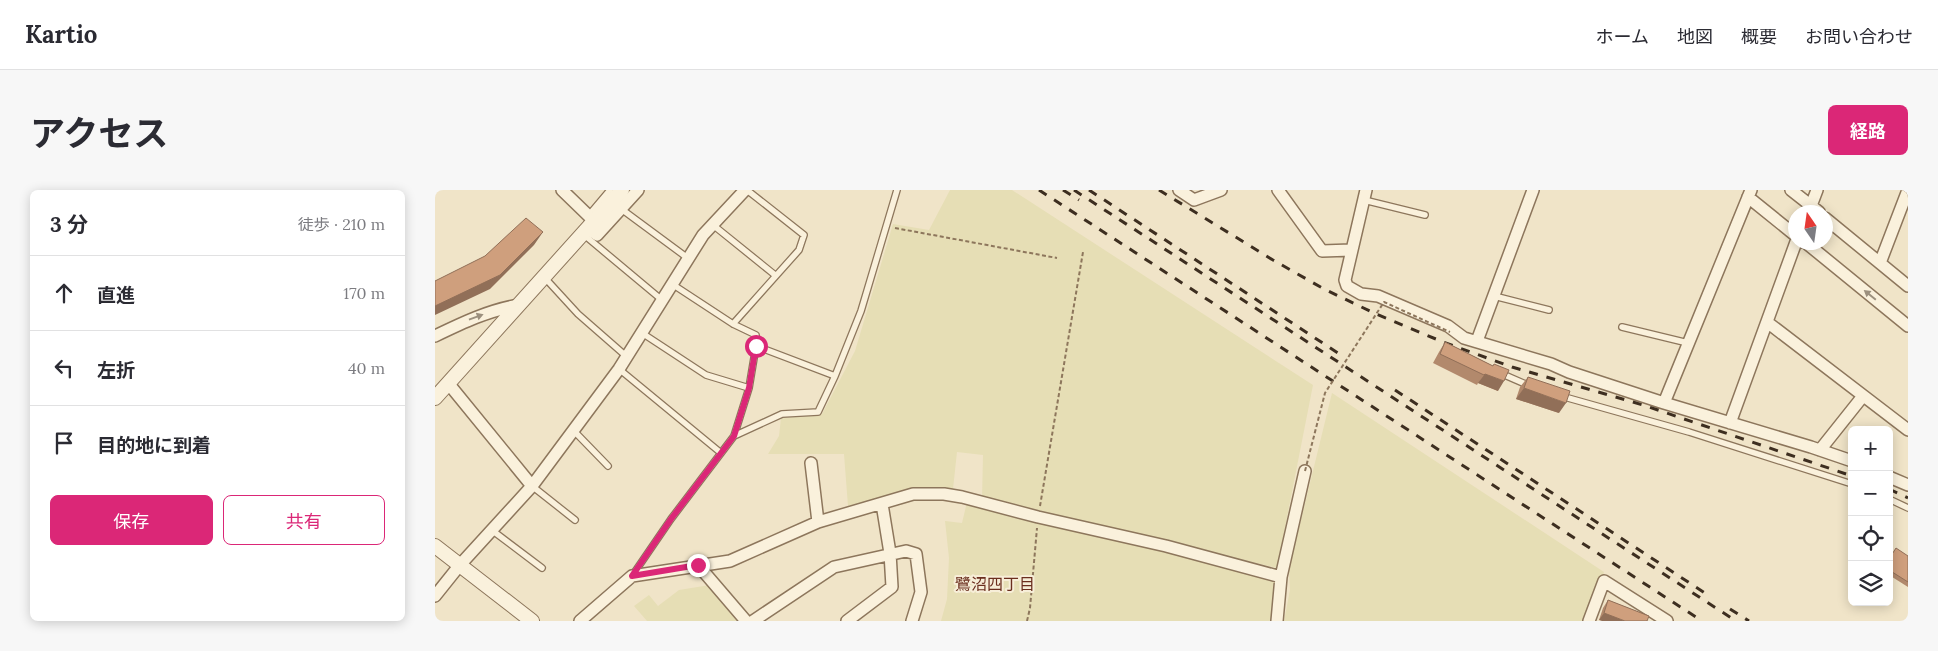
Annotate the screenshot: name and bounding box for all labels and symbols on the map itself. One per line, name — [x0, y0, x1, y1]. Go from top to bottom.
north arrow — [1788, 205, 1833, 250]
one-way arrow — [1864, 290, 1877, 301]
one-way arrow — [469, 313, 483, 321]
route start — [745, 335, 768, 358]
route end — [687, 554, 710, 577]
district label: 鷺沼四丁目 — [955, 574, 1035, 594]

